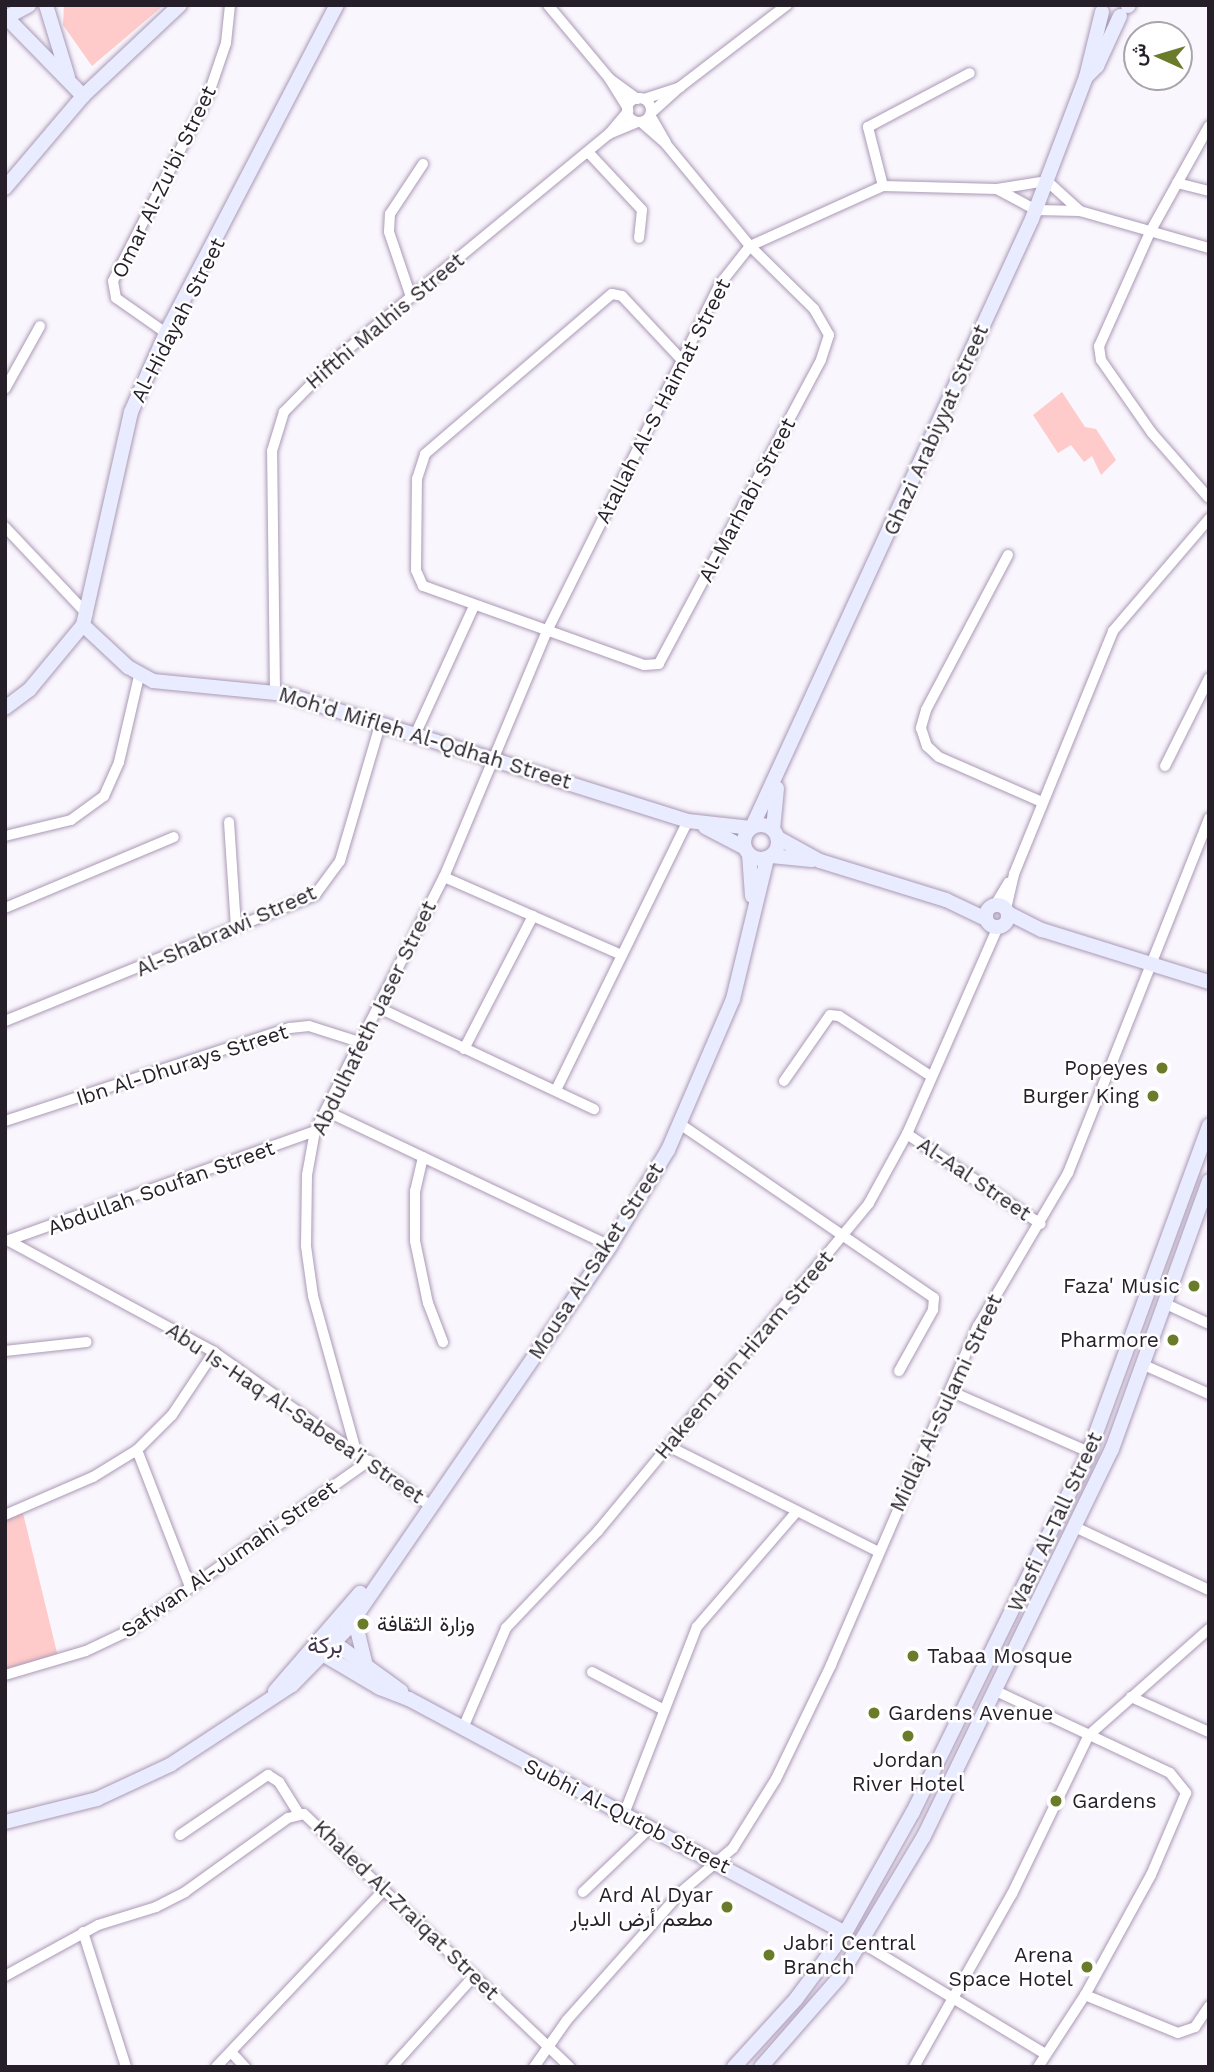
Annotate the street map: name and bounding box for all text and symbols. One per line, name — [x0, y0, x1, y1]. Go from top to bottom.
north arrow — [1123, 21, 1193, 91]
text: ش — [1126, 42, 1151, 67]
street label: Omar Al-Zu'bi Street — [106, 81, 222, 283]
street label: Al-Hidayah Street — [126, 233, 230, 407]
street label: Hifthi Malhis Street — [301, 247, 469, 395]
street label: Atallah Al-S Haimat Street — [590, 274, 736, 528]
street label: Ghazi Arabiyyat Street — [878, 320, 994, 540]
street label: Al-Marhabi Street — [693, 414, 801, 586]
street label: Moh'd Mifleh Al-Qdhah Street — [275, 681, 575, 795]
street label: Al-Shabrawi Street — [132, 880, 320, 982]
street label: Abdulhafeth Jaser Street — [306, 896, 442, 1140]
street label: Ibn Al-Dhurays Street — [72, 1019, 292, 1111]
place label: Popeyes — [1064, 1055, 1148, 1081]
marker: Popeyes — [1154, 1060, 1170, 1076]
place label: Burger King — [1022, 1083, 1139, 1109]
marker: Burger King — [1145, 1088, 1161, 1104]
street label: Al-Aal Street — [912, 1132, 1036, 1226]
street label: Abdullah Soufan Street — [44, 1135, 278, 1241]
street label: Mousa Al-Saket Street — [523, 1157, 669, 1365]
street label: Hakeem Bin Hizam Street — [649, 1246, 839, 1464]
place label: Faza' Music — [1063, 1273, 1180, 1299]
marker: Faza' Music — [1186, 1278, 1202, 1294]
street label: Midlaj Al-Sulami Street — [884, 1290, 1008, 1516]
street label: Abu Is-Haq Al-Sabeea'i Street — [161, 1317, 429, 1509]
place label: Pharmore — [1060, 1327, 1159, 1353]
marker: Pharmore — [1165, 1332, 1181, 1348]
street label: Wasfi Al-Tall Street — [1002, 1427, 1108, 1617]
street label: Safwan Al-Jumahi Street — [116, 1475, 342, 1643]
place label: وزارة الثقافة — [377, 1611, 475, 1637]
marker: وزارة الثقافة — [355, 1616, 371, 1632]
district label: بركة — [307, 1632, 343, 1660]
place label: Tabaa Mosque — [927, 1643, 1073, 1669]
marker: Tabaa Mosque — [905, 1648, 921, 1664]
place label: Gardens Avenue — [888, 1700, 1054, 1726]
marker: Gardens Avenue — [866, 1705, 882, 1721]
marker: Jordan River Hotel — [900, 1728, 916, 1744]
place label: Jordan River Hotel — [851, 1747, 965, 1797]
street label: Subhi Al-Qutob Street — [519, 1753, 735, 1879]
place label: Gardens — [1072, 1788, 1157, 1814]
marker: Gardens — [1046, 1791, 1066, 1811]
street label: Khaled Al-Zraiqat Street — [308, 1814, 504, 2006]
place label: Ard Al Dyar مطعم أرض الديار — [570, 1882, 713, 1932]
marker: Ard Al Dyar مطعم أرض الديار — [719, 1899, 735, 1915]
place label: Jabri Central Branch — [783, 1930, 916, 1980]
place label: Arena Space Hotel — [949, 1942, 1073, 1992]
marker: Jabri Central Branch — [761, 1947, 777, 1963]
marker: Arena Space Hotel — [1079, 1959, 1095, 1975]

